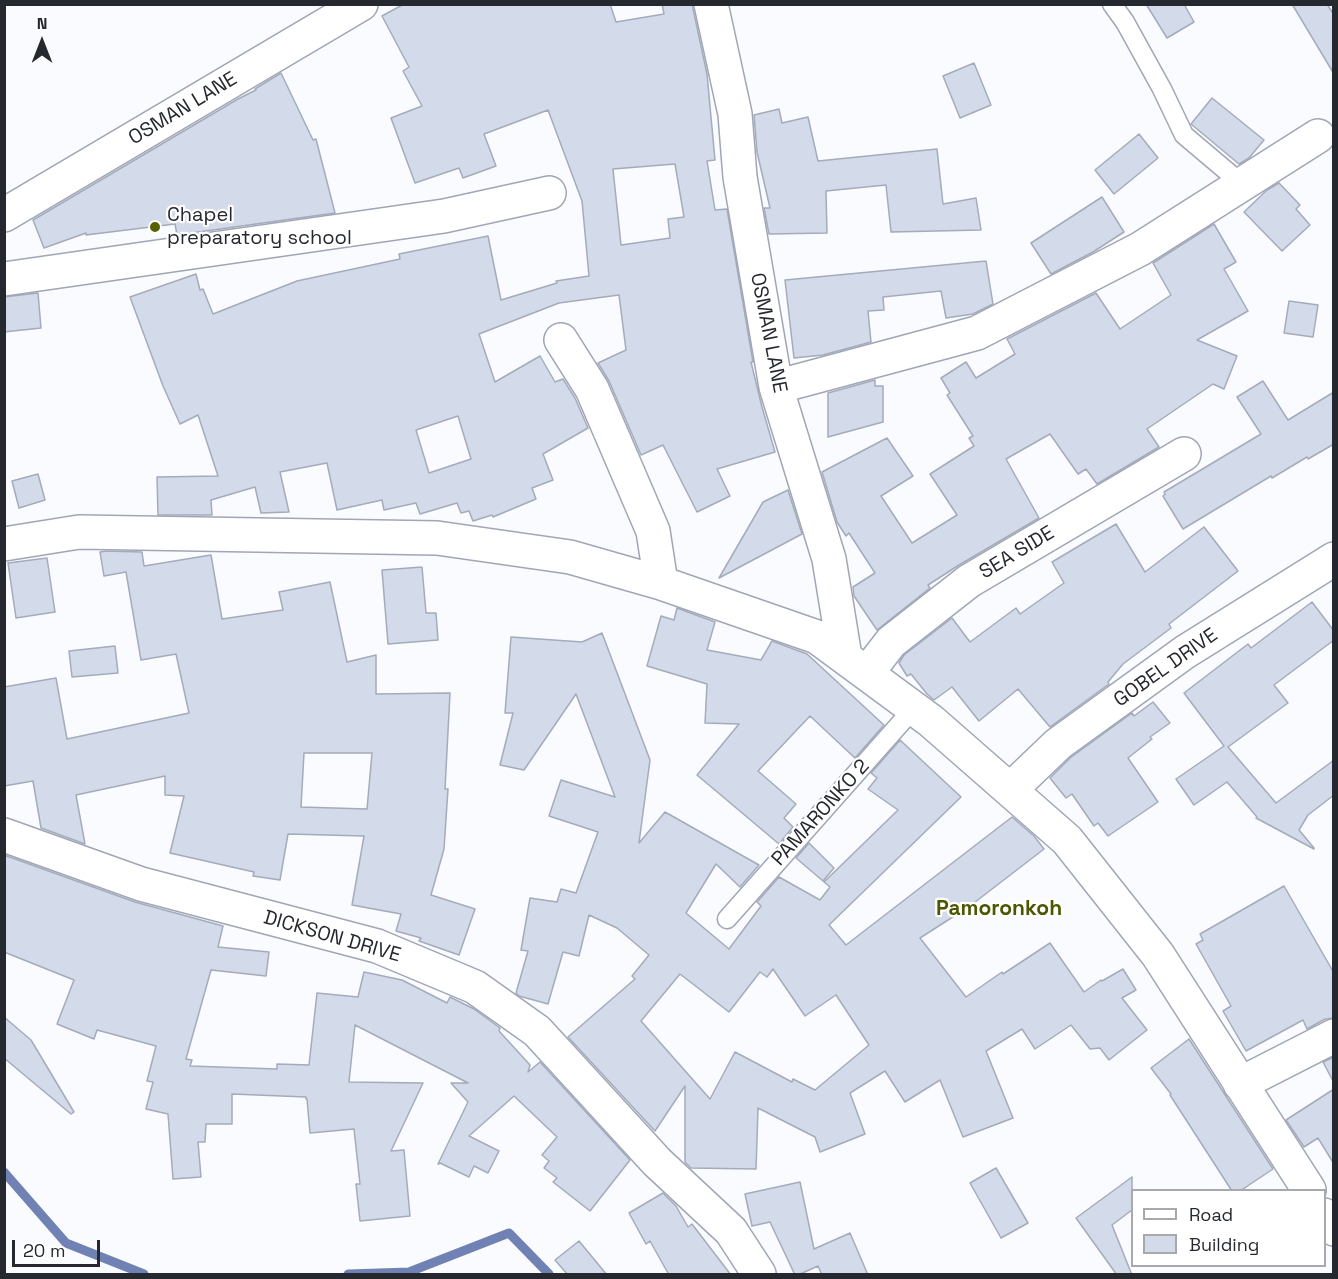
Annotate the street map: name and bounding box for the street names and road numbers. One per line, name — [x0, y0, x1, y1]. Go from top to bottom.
street label: OSMAN LANE — [125, 67, 241, 151]
street label: OSMAN LANE — [745, 271, 791, 395]
street label: SEA SIDE — [975, 521, 1059, 585]
street label: GOBEL DRIVE — [1110, 623, 1222, 713]
street label: PAMARONKO 2 — [767, 755, 875, 871]
street label: DICKSON DRIVE — [261, 906, 403, 968]

